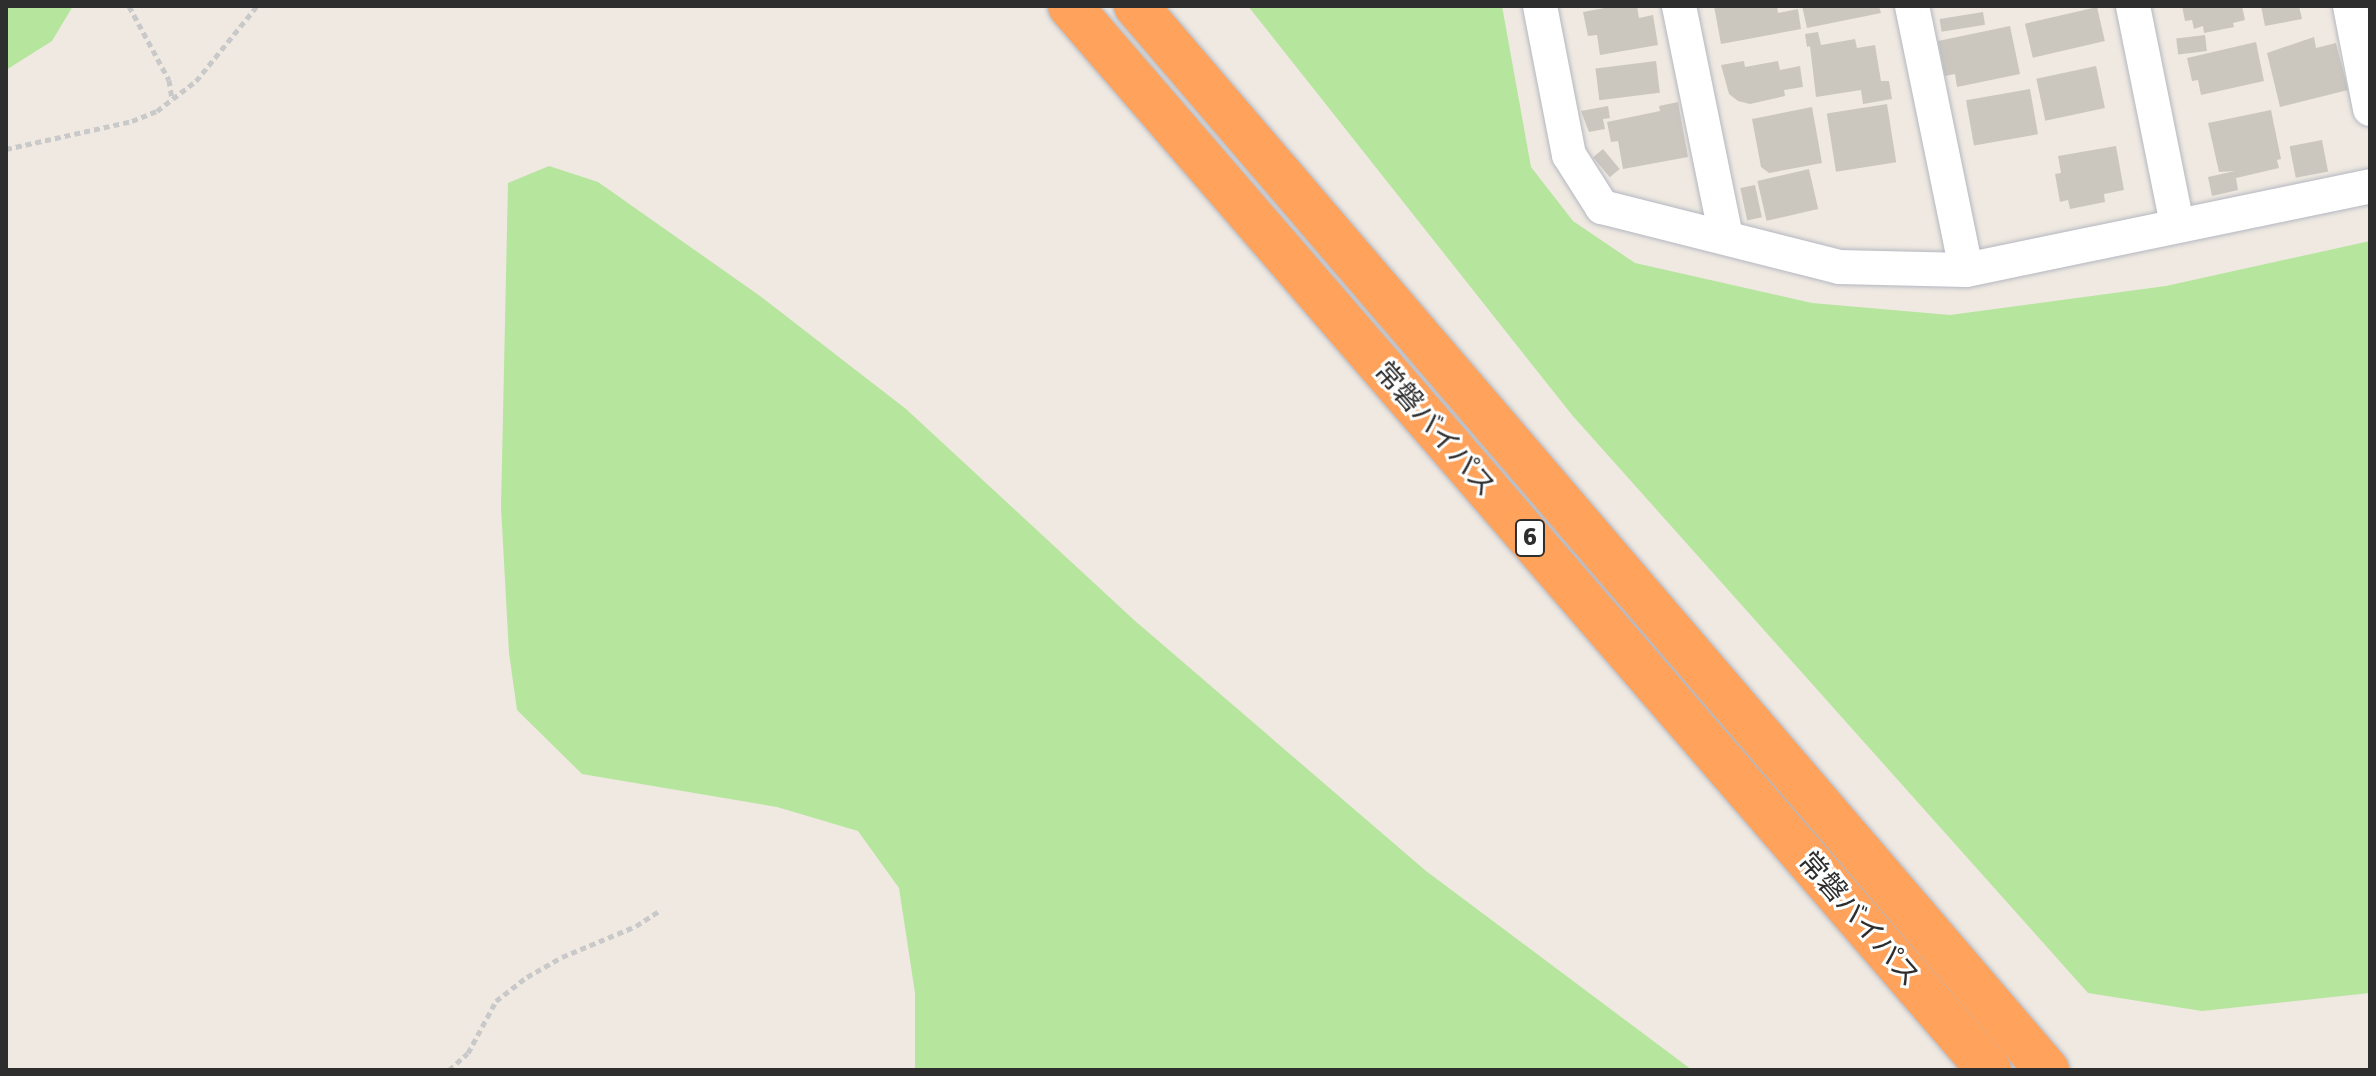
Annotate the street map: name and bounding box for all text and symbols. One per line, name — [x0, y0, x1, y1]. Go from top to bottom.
street label: 常磐バイパス — [1367, 355, 1503, 503]
road number: 6 — [1514, 516, 1546, 560]
street label: 常磐バイパス — [1791, 845, 1927, 993]

